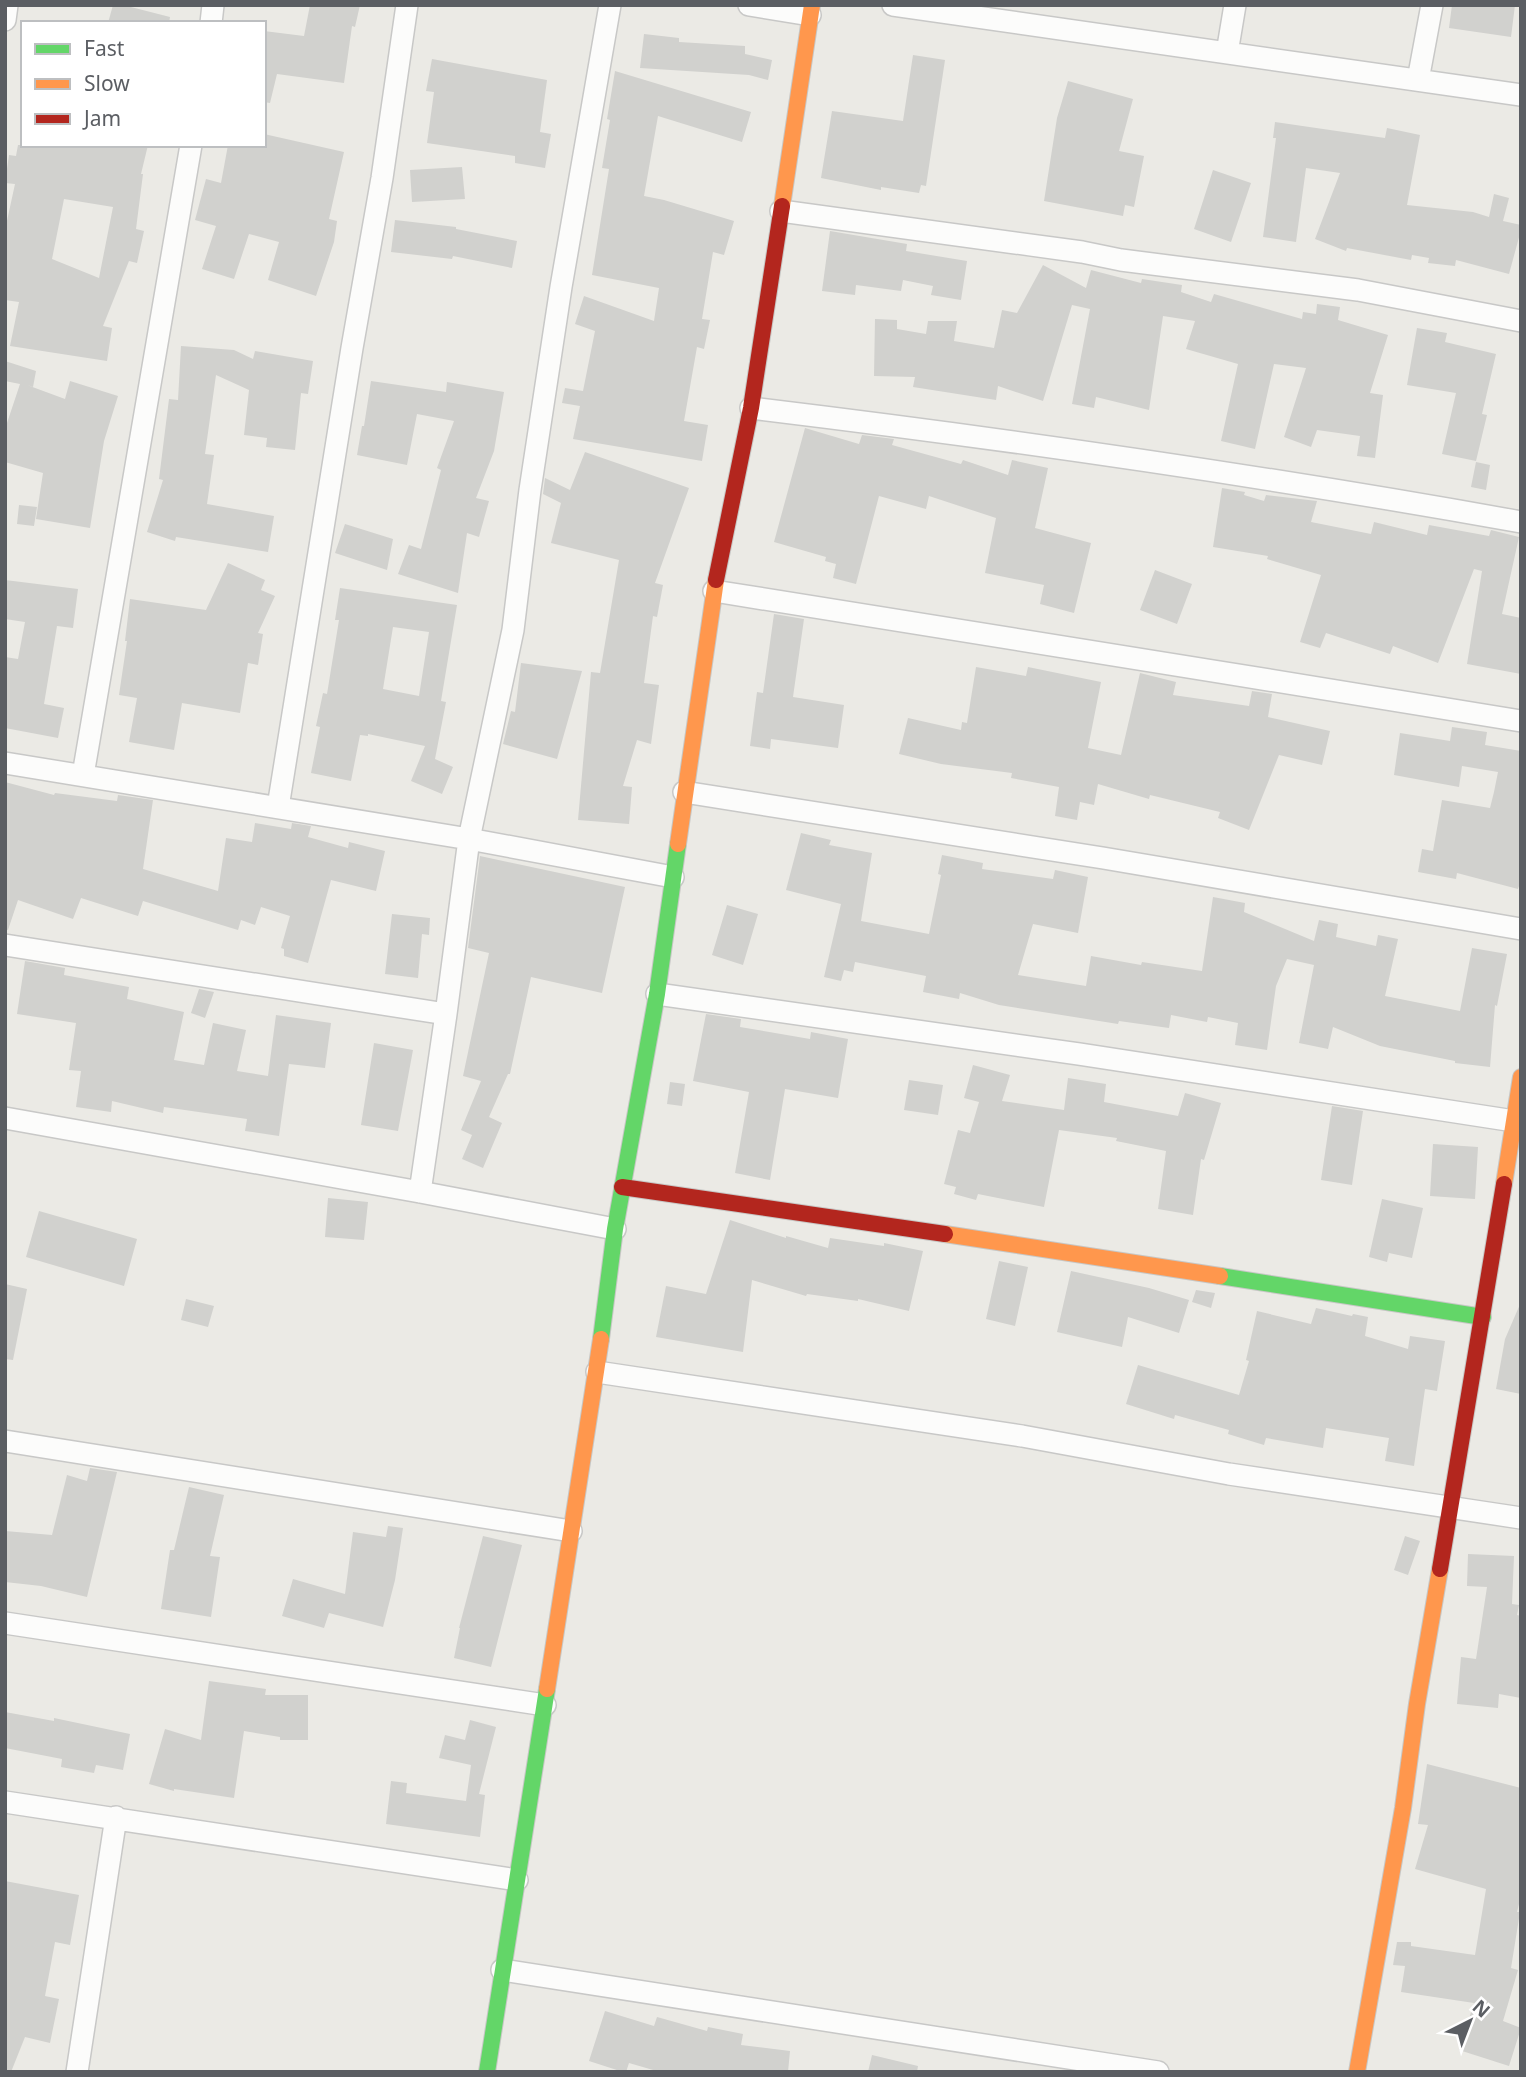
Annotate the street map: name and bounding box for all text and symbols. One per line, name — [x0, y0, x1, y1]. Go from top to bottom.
legend — [21, 21, 266, 147]
text: Fast — [84, 34, 125, 62]
text: Slow — [84, 69, 130, 97]
text: Jam — [82, 104, 121, 132]
north arrow — [1435, 1986, 1505, 2056]
text: N — [1467, 1994, 1496, 2023]

